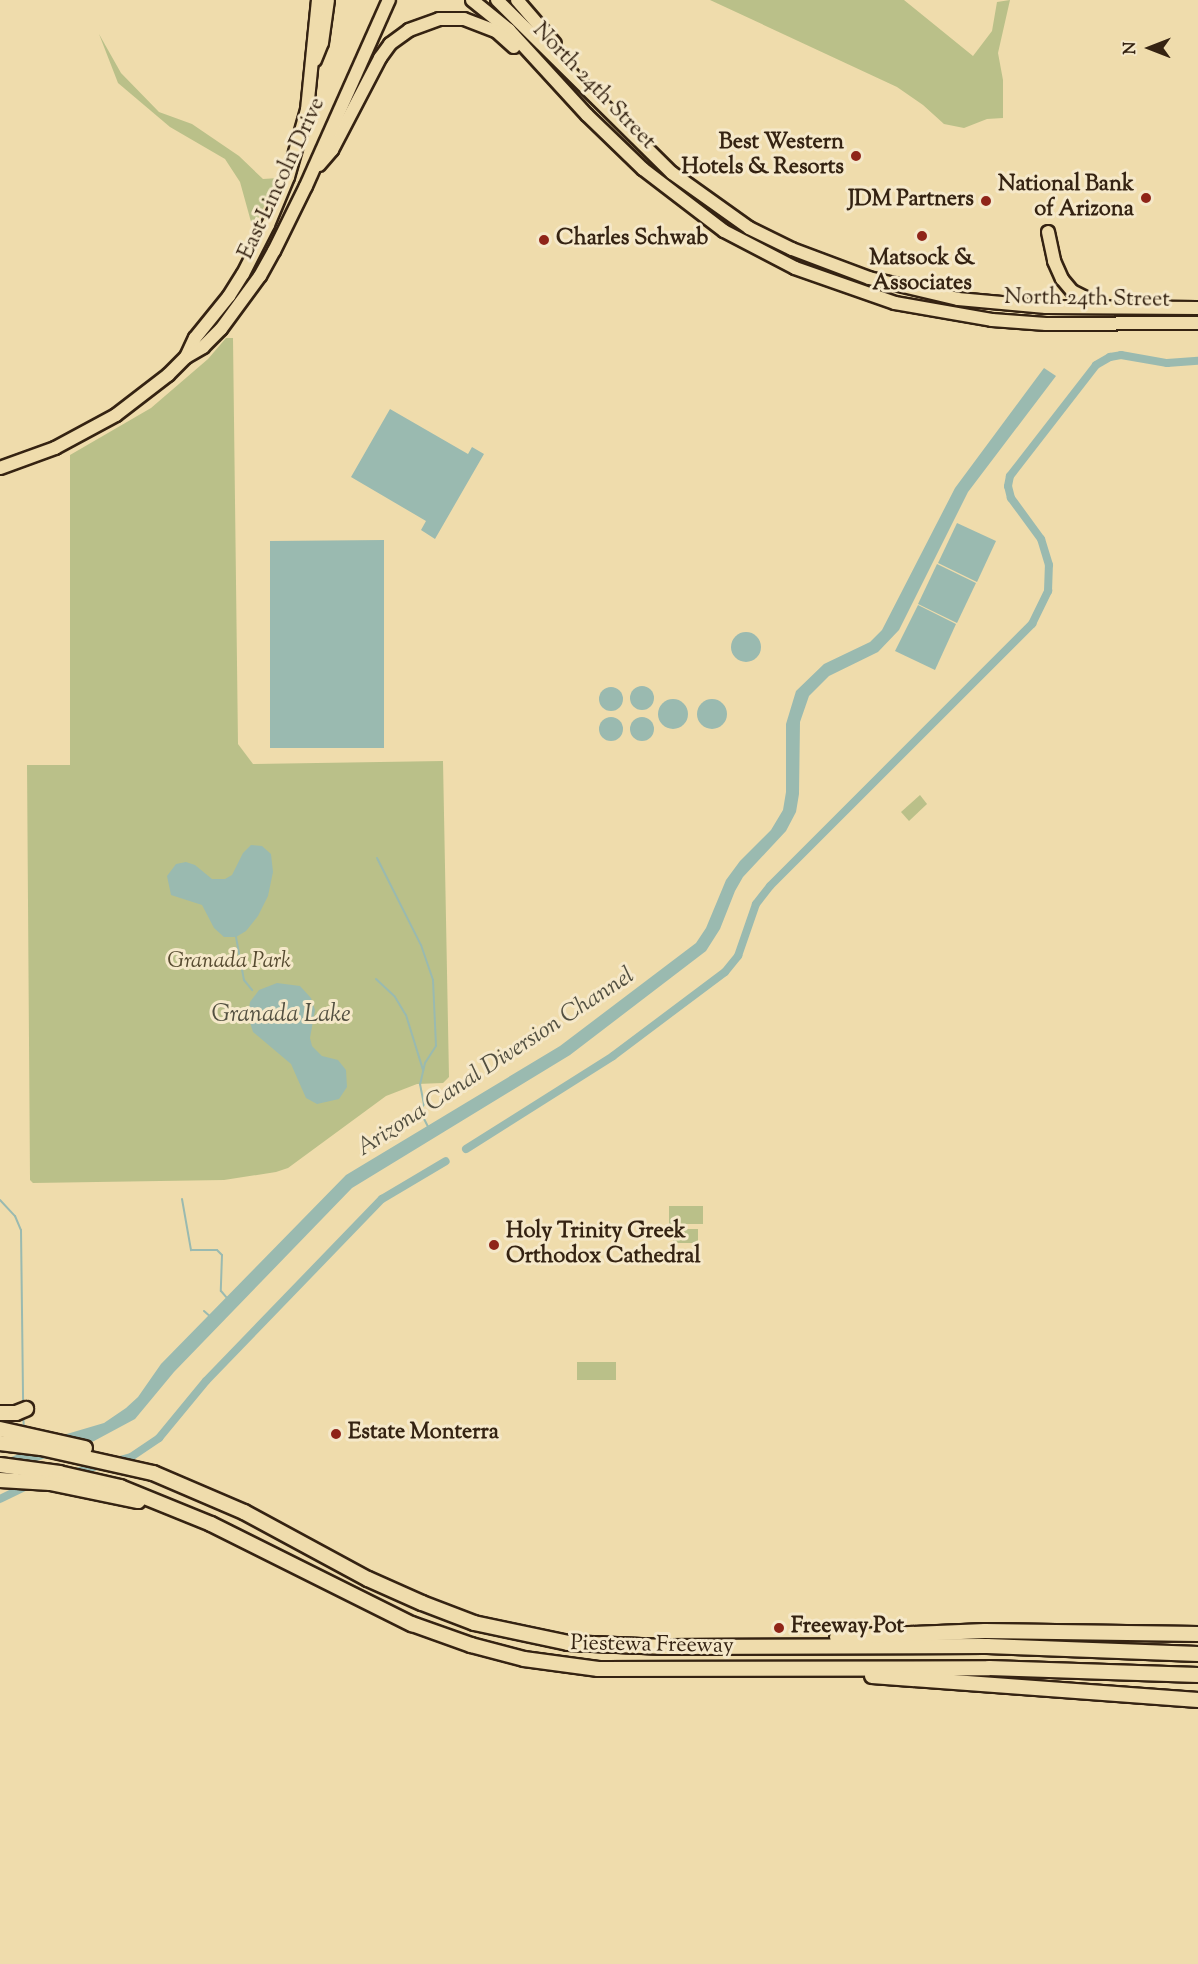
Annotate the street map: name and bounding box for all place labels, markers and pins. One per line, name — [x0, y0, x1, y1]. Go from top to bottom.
place label: Best Western Hotels & Resorts — [682, 130, 844, 182]
marker: Best Western Hotels & Resorts — [849, 149, 863, 163]
place label: National Bank of Arizona — [998, 172, 1134, 224]
place label: JDM Partners — [848, 188, 974, 214]
marker: National Bank of Arizona — [1139, 191, 1153, 205]
marker: JDM Partners — [979, 194, 993, 208]
place label: Charles Schwab — [556, 227, 708, 253]
marker: Matsock & Associates — [915, 229, 929, 243]
marker: Charles Schwab — [537, 233, 551, 247]
place label: Matsock & Associates — [869, 246, 975, 298]
place label: Holy Trinity Greek Orthodox Cathedral — [506, 1219, 701, 1270]
marker: Holy Trinity Greek Orthodox Cathedral — [487, 1238, 501, 1252]
place label: Estate Monterra — [348, 1421, 499, 1447]
marker: Estate Monterra — [329, 1427, 343, 1441]
place label: Freeway Pot — [791, 1615, 904, 1641]
marker: Freeway Pot — [772, 1621, 786, 1635]

